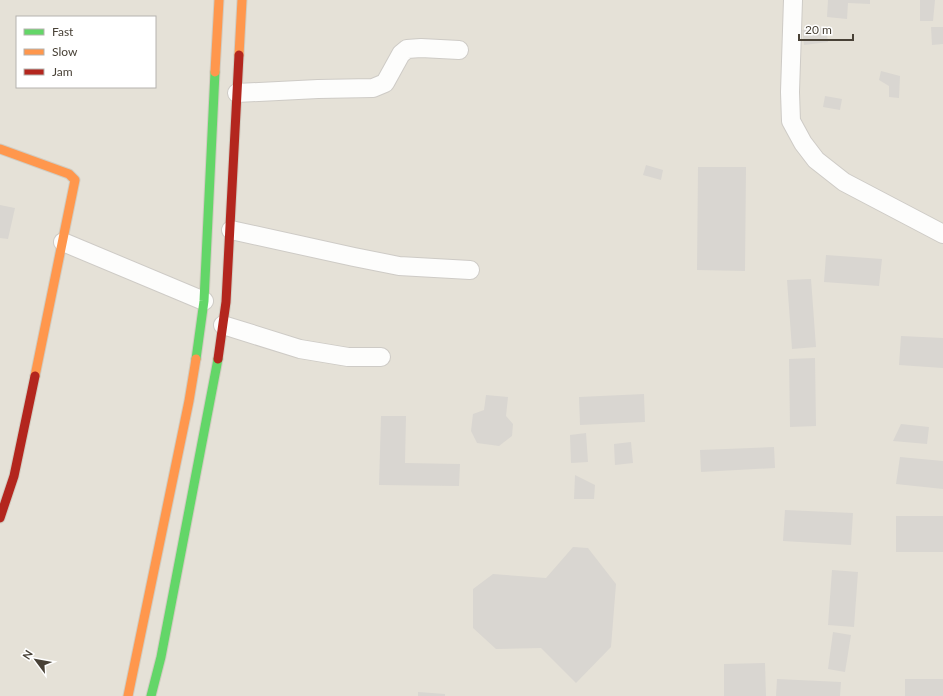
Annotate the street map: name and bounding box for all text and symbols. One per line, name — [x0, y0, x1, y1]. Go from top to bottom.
legend — [16, 16, 156, 88]
scale bar — [799, 16, 853, 42]
text: 20 m — [805, 22, 832, 37]
text: Fast — [52, 24, 74, 39]
text: Slow — [52, 44, 78, 59]
text: Jam — [52, 64, 73, 79]
north arrow — [16, 640, 56, 680]
text: N — [19, 647, 35, 661]

